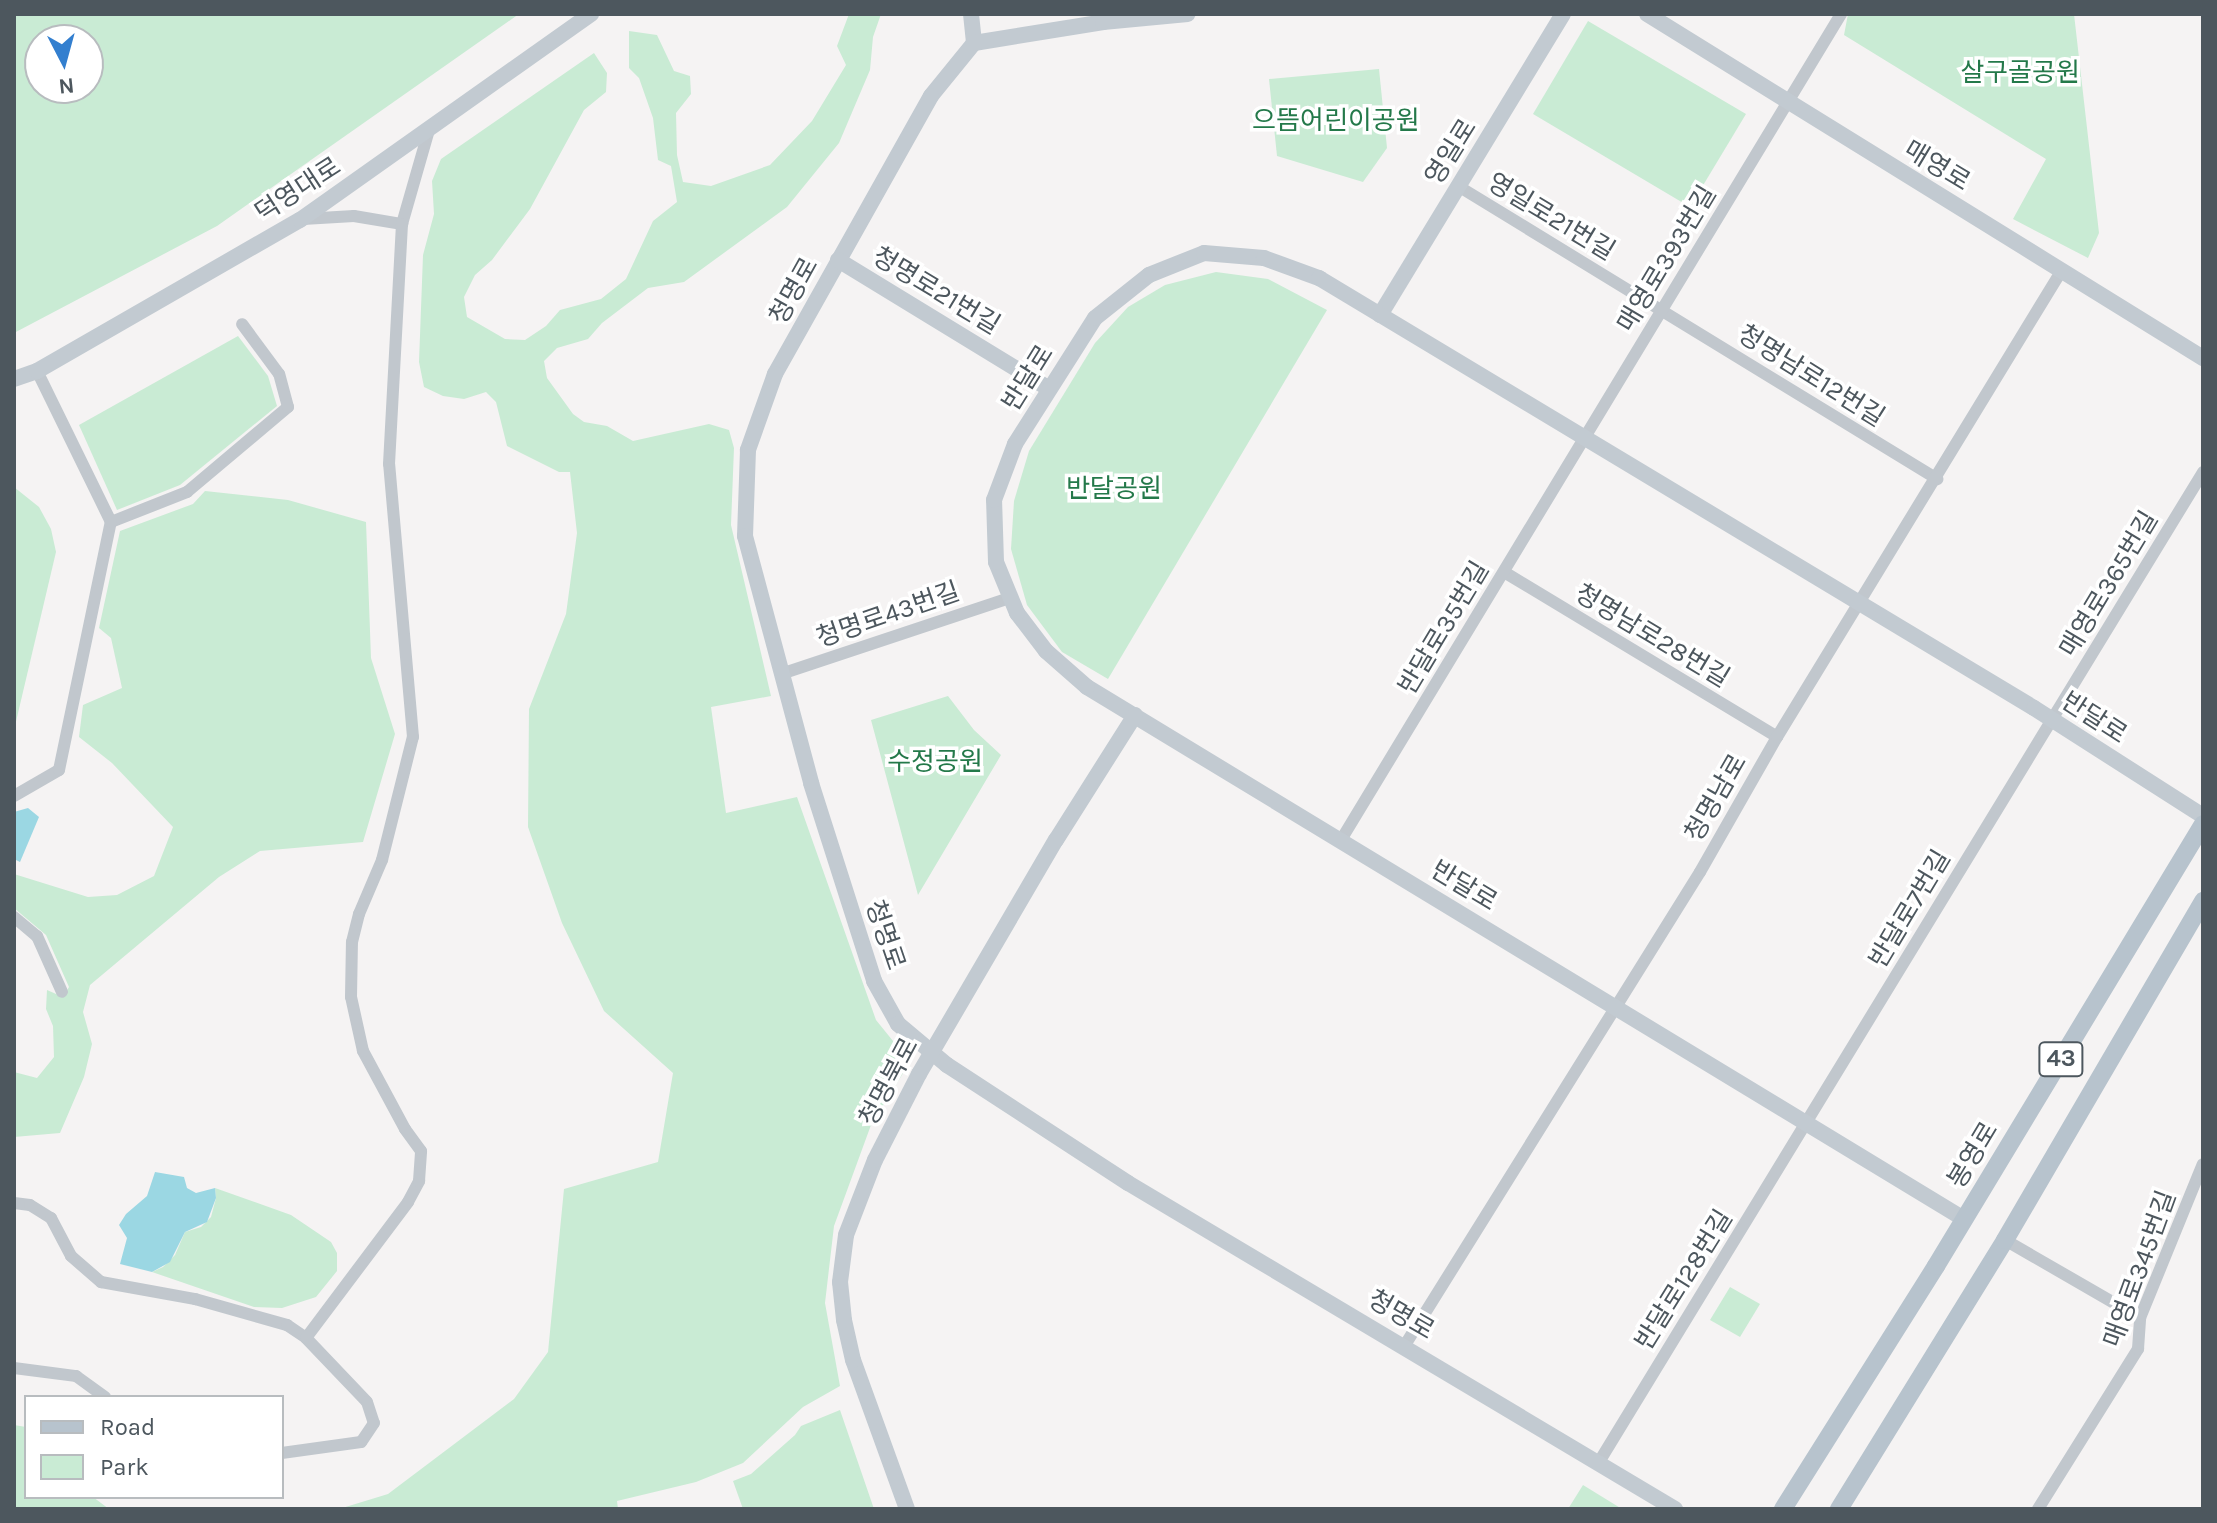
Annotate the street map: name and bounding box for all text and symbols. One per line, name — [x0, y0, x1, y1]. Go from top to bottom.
north arrow — [24, 24, 104, 104]
park label: 살구골공원 — [1960, 57, 2080, 89]
text: N — [57, 72, 76, 100]
park label: 으뜸어린이공원 — [1252, 105, 1420, 137]
street label: 영일로 — [1419, 113, 1483, 191]
street label: 매영로 — [1898, 134, 1976, 198]
street label: 덕영대로 — [249, 151, 347, 229]
street label: 영일로21번길 — [1482, 167, 1620, 267]
street label: 매영로393번길 — [1611, 180, 1723, 338]
street label: 청명로21번길 — [867, 241, 1005, 341]
street label: 청명로 — [763, 252, 825, 330]
street label: 청명남로12번길 — [1732, 318, 1890, 434]
street label: 반달로 — [996, 339, 1060, 417]
park label: 반달공원 — [1066, 473, 1162, 505]
street label: 매영로365번길 — [2053, 505, 2165, 663]
street label: 반달로35번길 — [1392, 556, 1496, 700]
street label: 청명로43번길 — [812, 576, 964, 654]
street label: 청명남로28번길 — [1569, 578, 1735, 694]
street label: 반달로 — [2055, 685, 2133, 751]
park label: 수정공원 — [887, 746, 983, 778]
street label: 청명남로 — [1679, 749, 1753, 847]
street label: 반달로7번길 — [1863, 844, 1957, 974]
street label: 반달로 — [1425, 854, 1503, 918]
street label: 청명로 — [859, 896, 911, 974]
street label: 청명북로 — [853, 1032, 925, 1132]
road number: 43 — [2037, 1039, 2085, 1079]
street label: 봉영로 — [1941, 1116, 2005, 1194]
street label: 매영로345번길 — [2097, 1187, 2183, 1351]
street label: 반달로128번길 — [1629, 1204, 1739, 1356]
street label: 청명로 — [1362, 1284, 1440, 1346]
legend — [24, 1395, 284, 1499]
text: Road — [100, 1413, 155, 1441]
text: Park — [100, 1453, 149, 1481]

